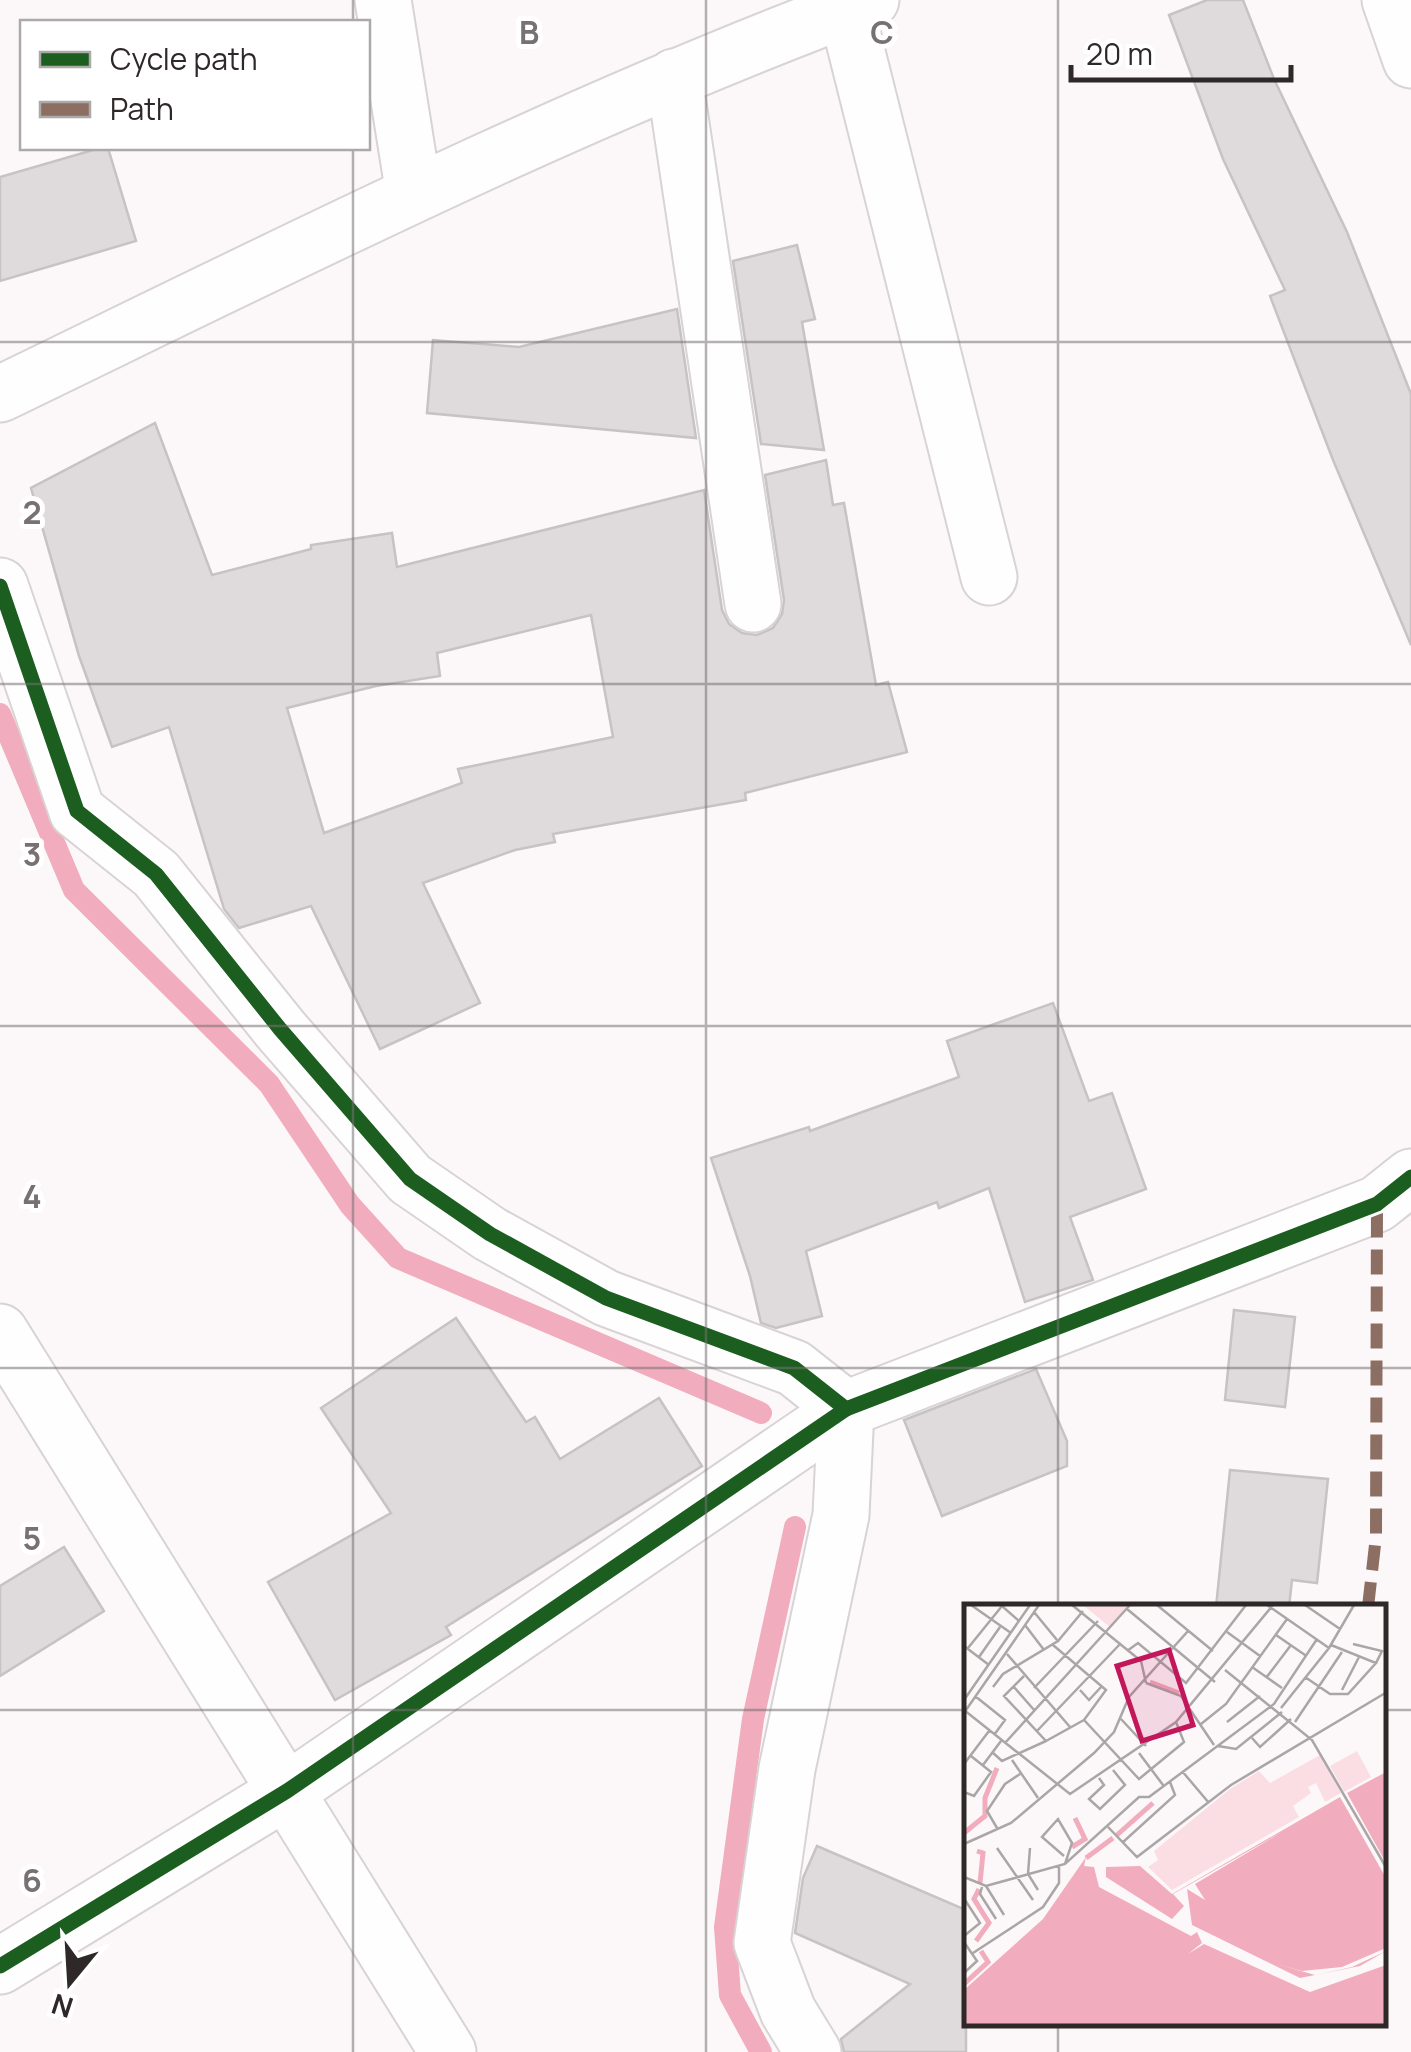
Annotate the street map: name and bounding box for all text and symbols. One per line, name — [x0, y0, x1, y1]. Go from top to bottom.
text: B — [519, 10, 539, 54]
text: C — [870, 10, 894, 54]
legend — [20, 20, 370, 150]
scale bar — [1071, 20, 1291, 82]
text: 20 m — [1086, 33, 1153, 74]
text: Cycle path — [110, 38, 258, 79]
text: Path — [110, 88, 174, 129]
text: 2 — [22, 490, 42, 534]
text: 3 — [23, 832, 41, 876]
text: 4 — [22, 1174, 42, 1218]
text: 5 — [23, 1516, 41, 1560]
inset map — [964, 1604, 1386, 2027]
text: 6 — [22, 1858, 42, 1902]
north arrow — [20, 1932, 120, 2032]
text: N — [47, 1986, 77, 2028]

